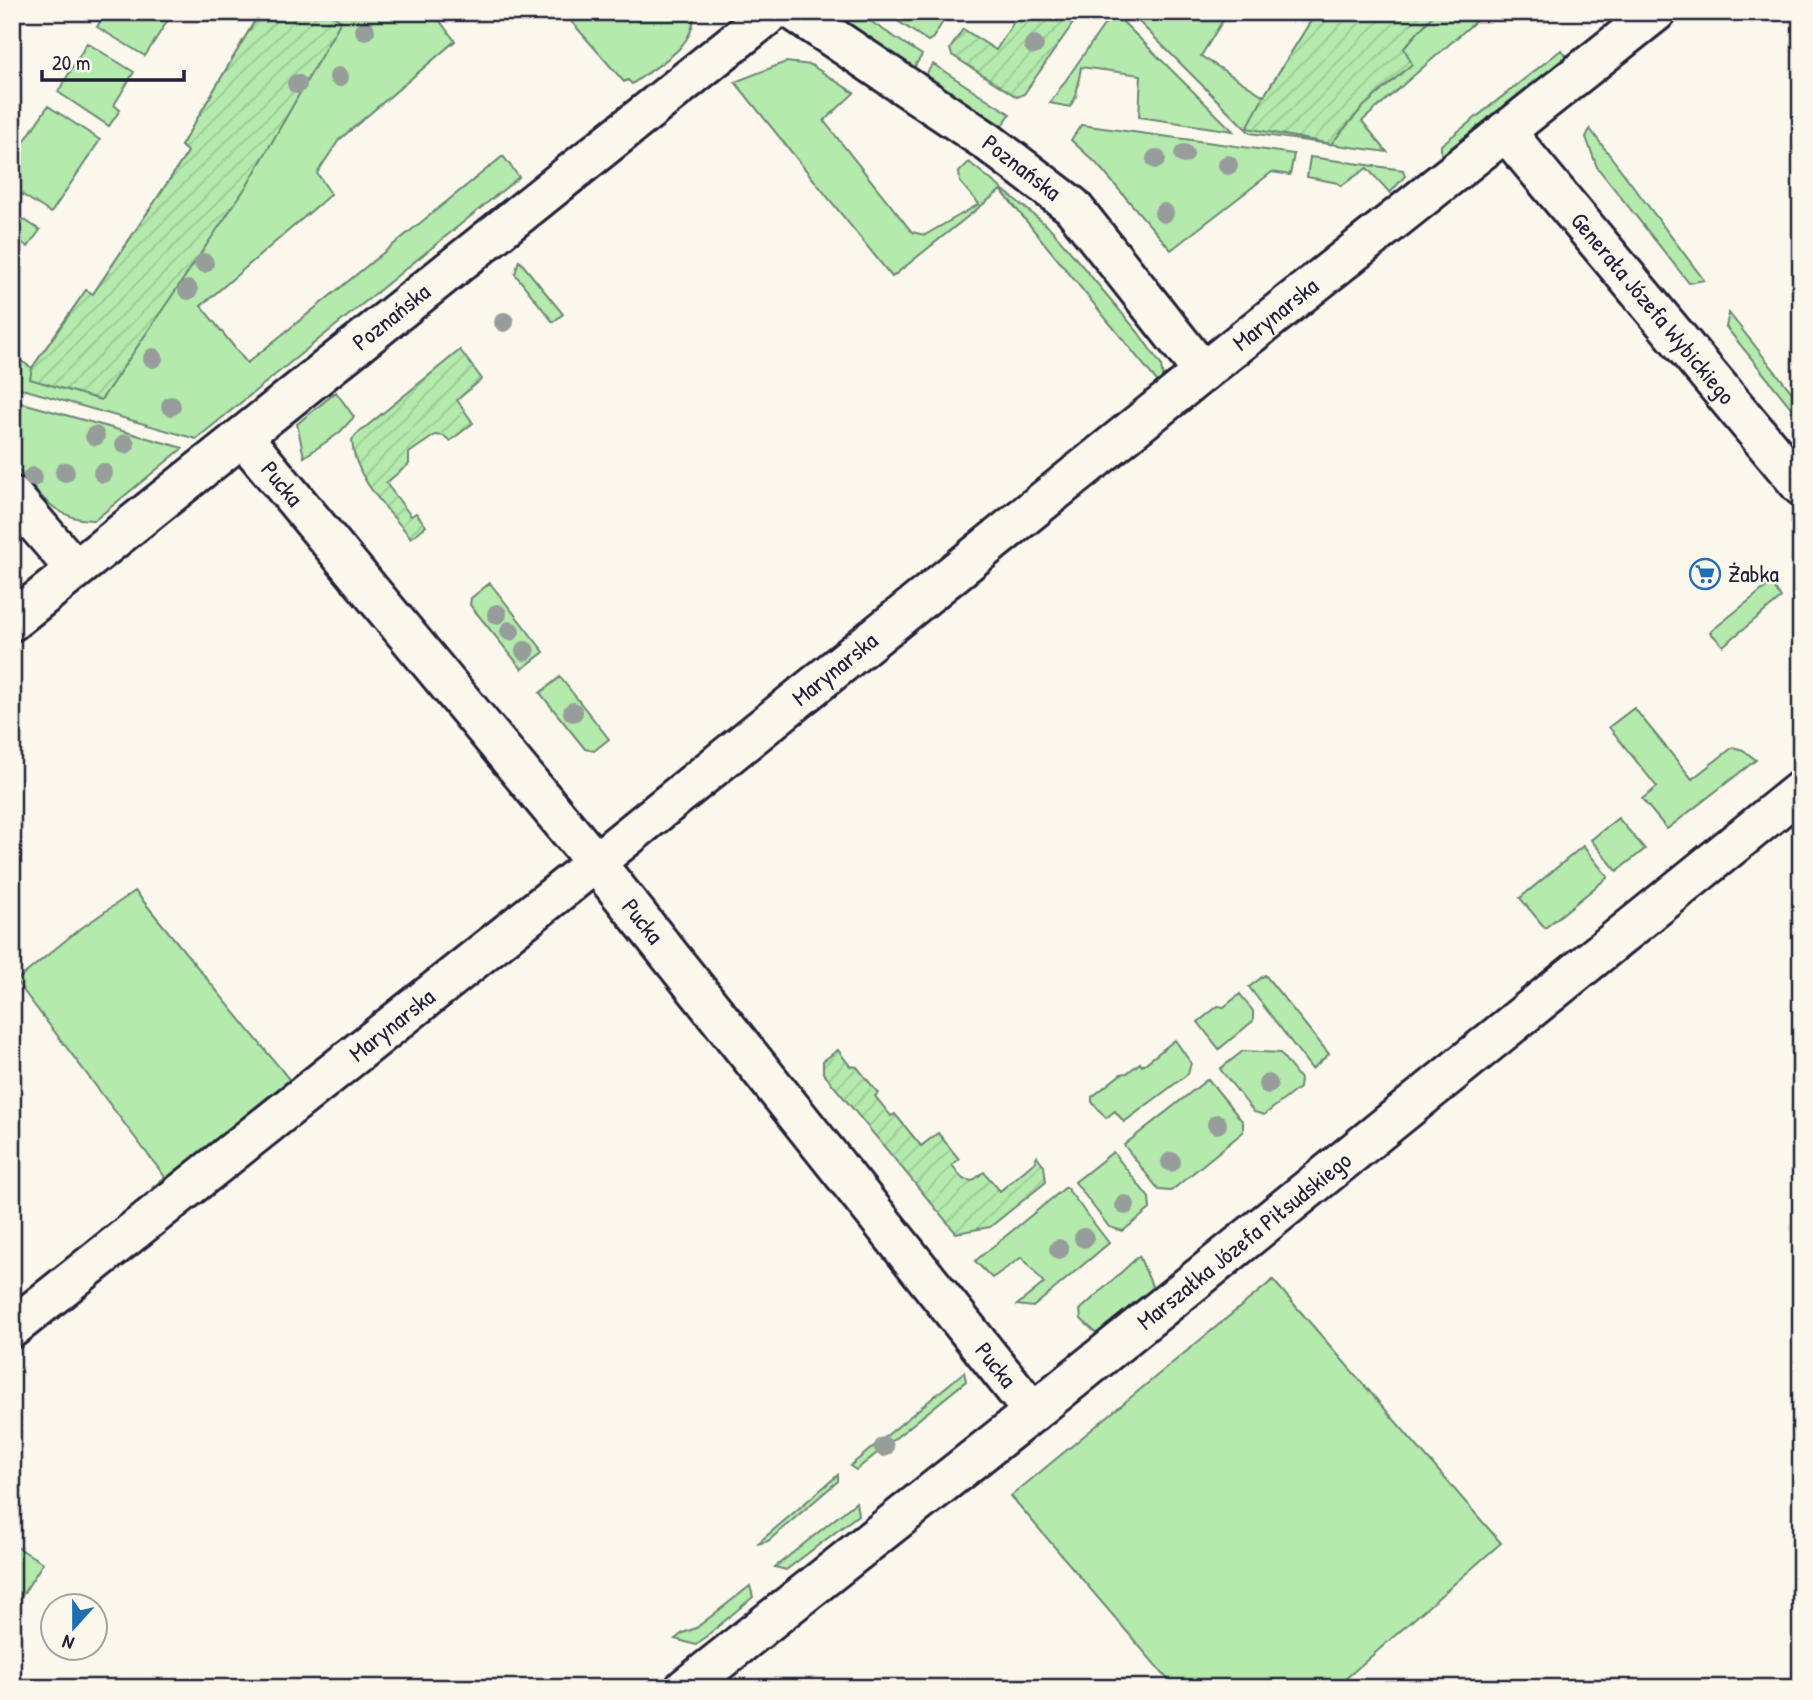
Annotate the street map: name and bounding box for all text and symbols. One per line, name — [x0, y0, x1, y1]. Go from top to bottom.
scale bar — [42, 38, 184, 82]
text: 20 m — [52, 48, 90, 77]
street label: Poznańska — [976, 126, 1068, 207]
street label: Generała Józefa Wybickiego — [1564, 205, 1743, 411]
street label: Marynarska — [1225, 269, 1325, 358]
street label: Poznańska — [345, 275, 436, 357]
street label: Pucka — [254, 454, 311, 513]
supermarket icon: Żabka — [1688, 557, 1722, 591]
place label: Żabka — [1728, 557, 1779, 589]
street label: Marynarska — [785, 624, 884, 713]
street label: Pucka — [615, 891, 671, 950]
street label: Marynarska — [342, 980, 441, 1068]
street label: Marszałka Józefa Piłsudskiego — [1130, 1144, 1358, 1337]
street label: Pucka — [968, 1335, 1024, 1394]
north arrow — [38, 1592, 108, 1662]
text: N — [59, 1629, 77, 1657]

